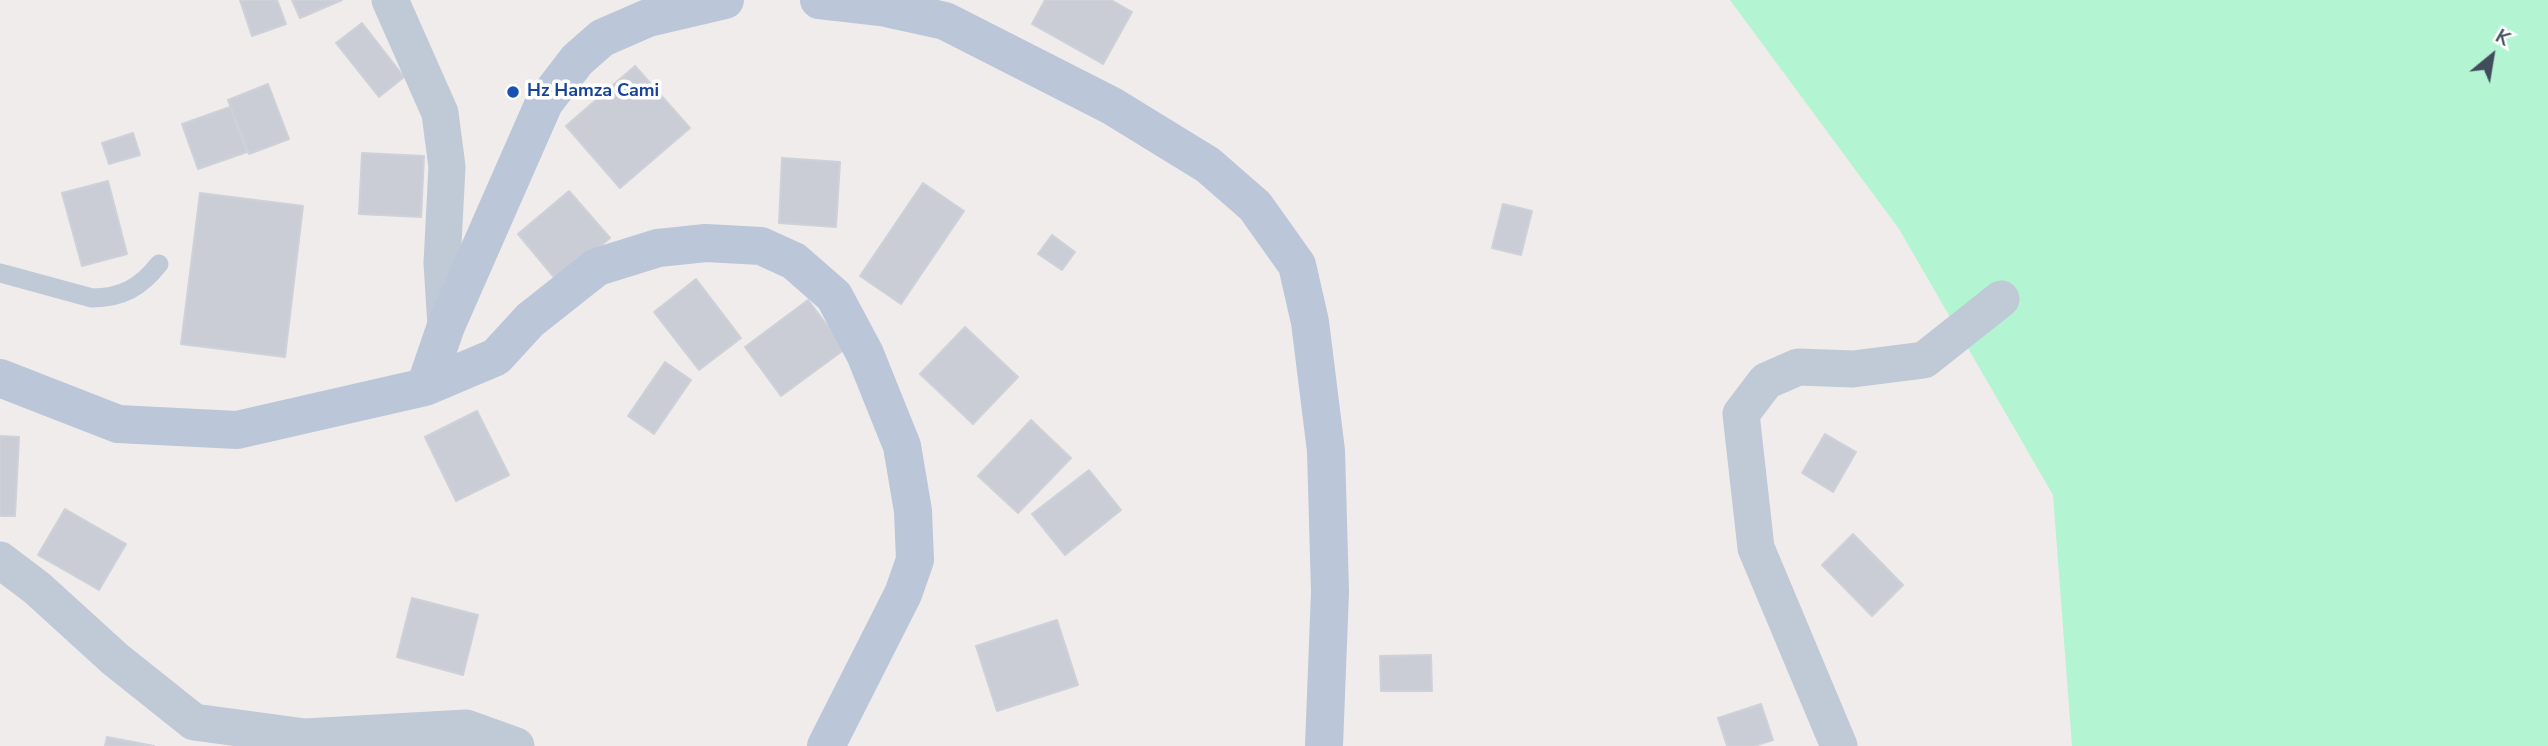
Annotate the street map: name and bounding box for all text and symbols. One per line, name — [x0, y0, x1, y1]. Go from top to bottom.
north arrow — [2457, 21, 2527, 91]
text: K — [2491, 23, 2514, 52]
place label: Hz Hamza Cami — [527, 81, 659, 103]
marker: Hz Hamza Cami — [505, 84, 521, 100]

